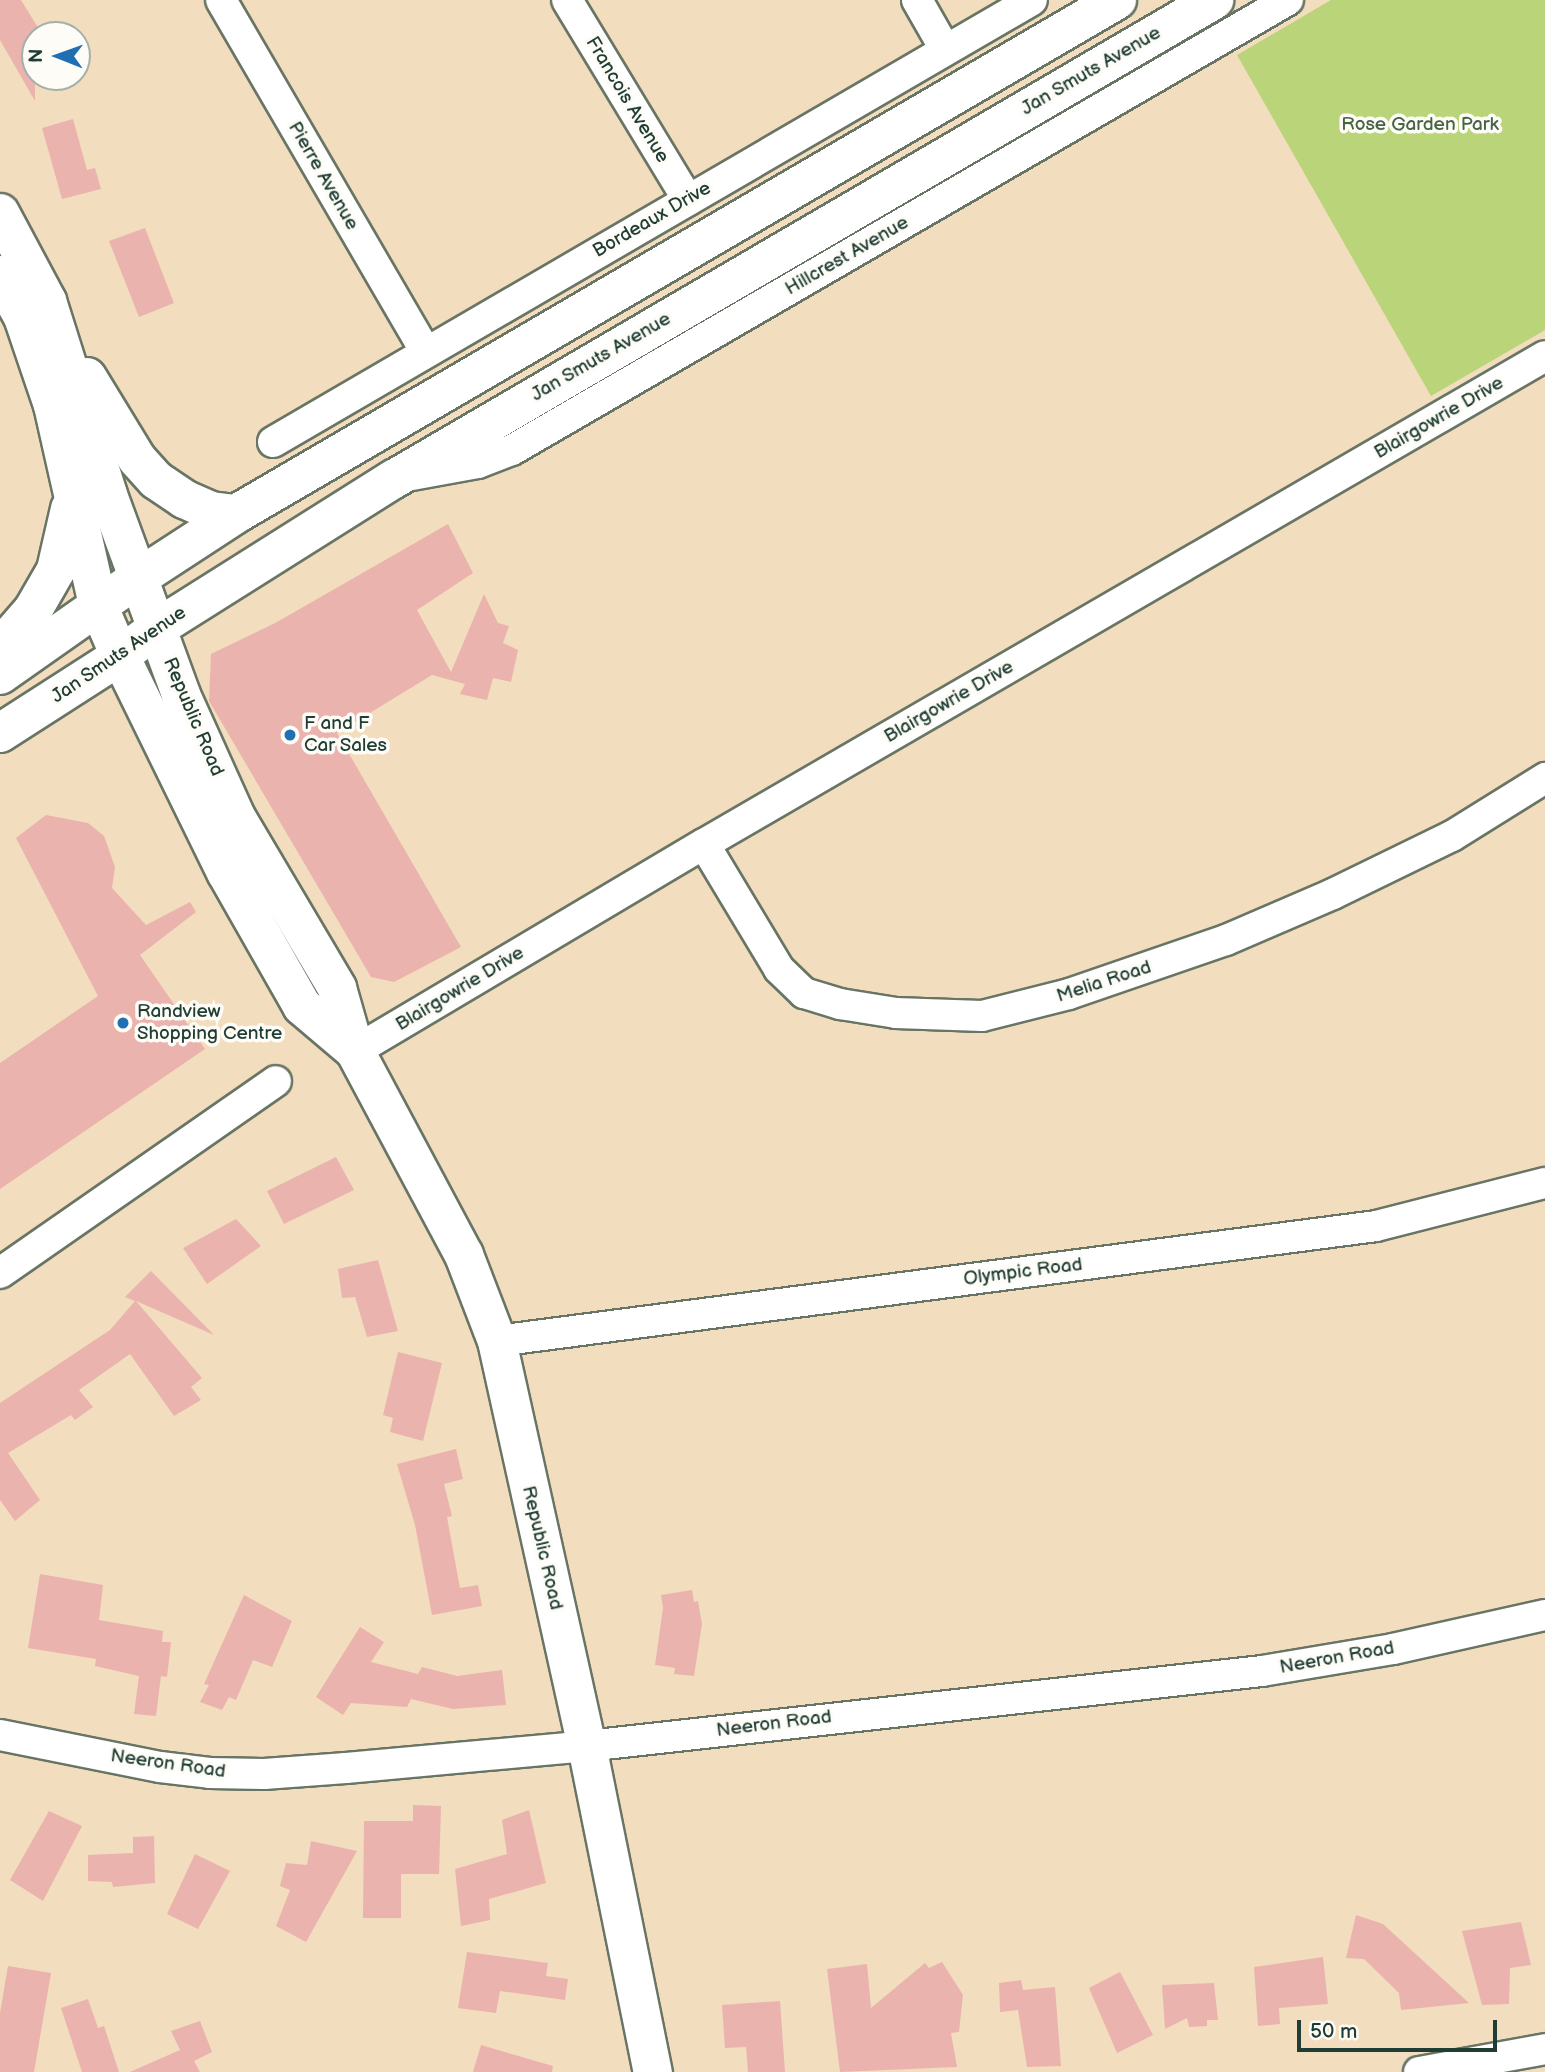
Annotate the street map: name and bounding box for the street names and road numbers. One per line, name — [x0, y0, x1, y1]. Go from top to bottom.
street label: Jan Smuts Avenue — [1017, 22, 1165, 120]
street label: Francois Avenue — [580, 33, 674, 167]
street label: Pierre Avenue — [283, 118, 363, 234]
street label: Bordeaux Drive — [589, 177, 715, 263]
street label: Hillcrest Avenue — [781, 211, 913, 301]
street label: Jan Smuts Avenue — [527, 308, 675, 406]
street label: Blairgowrie Drive — [1370, 372, 1508, 464]
street label: Jan Smuts Avenue — [47, 601, 191, 709]
street label: Republic Road — [158, 654, 228, 780]
street label: Blairgowrie Drive — [880, 656, 1018, 748]
street label: Blairgowrie Drive — [392, 942, 528, 1036]
street label: Melia Road — [1054, 956, 1154, 1008]
street label: Olympic Road — [962, 1253, 1084, 1291]
street label: Republic Road — [517, 1484, 567, 1612]
street label: Neeron Road — [1278, 1637, 1396, 1679]
street label: Neeron Road — [715, 1706, 833, 1742]
street label: Neeron Road — [109, 1745, 227, 1783]

